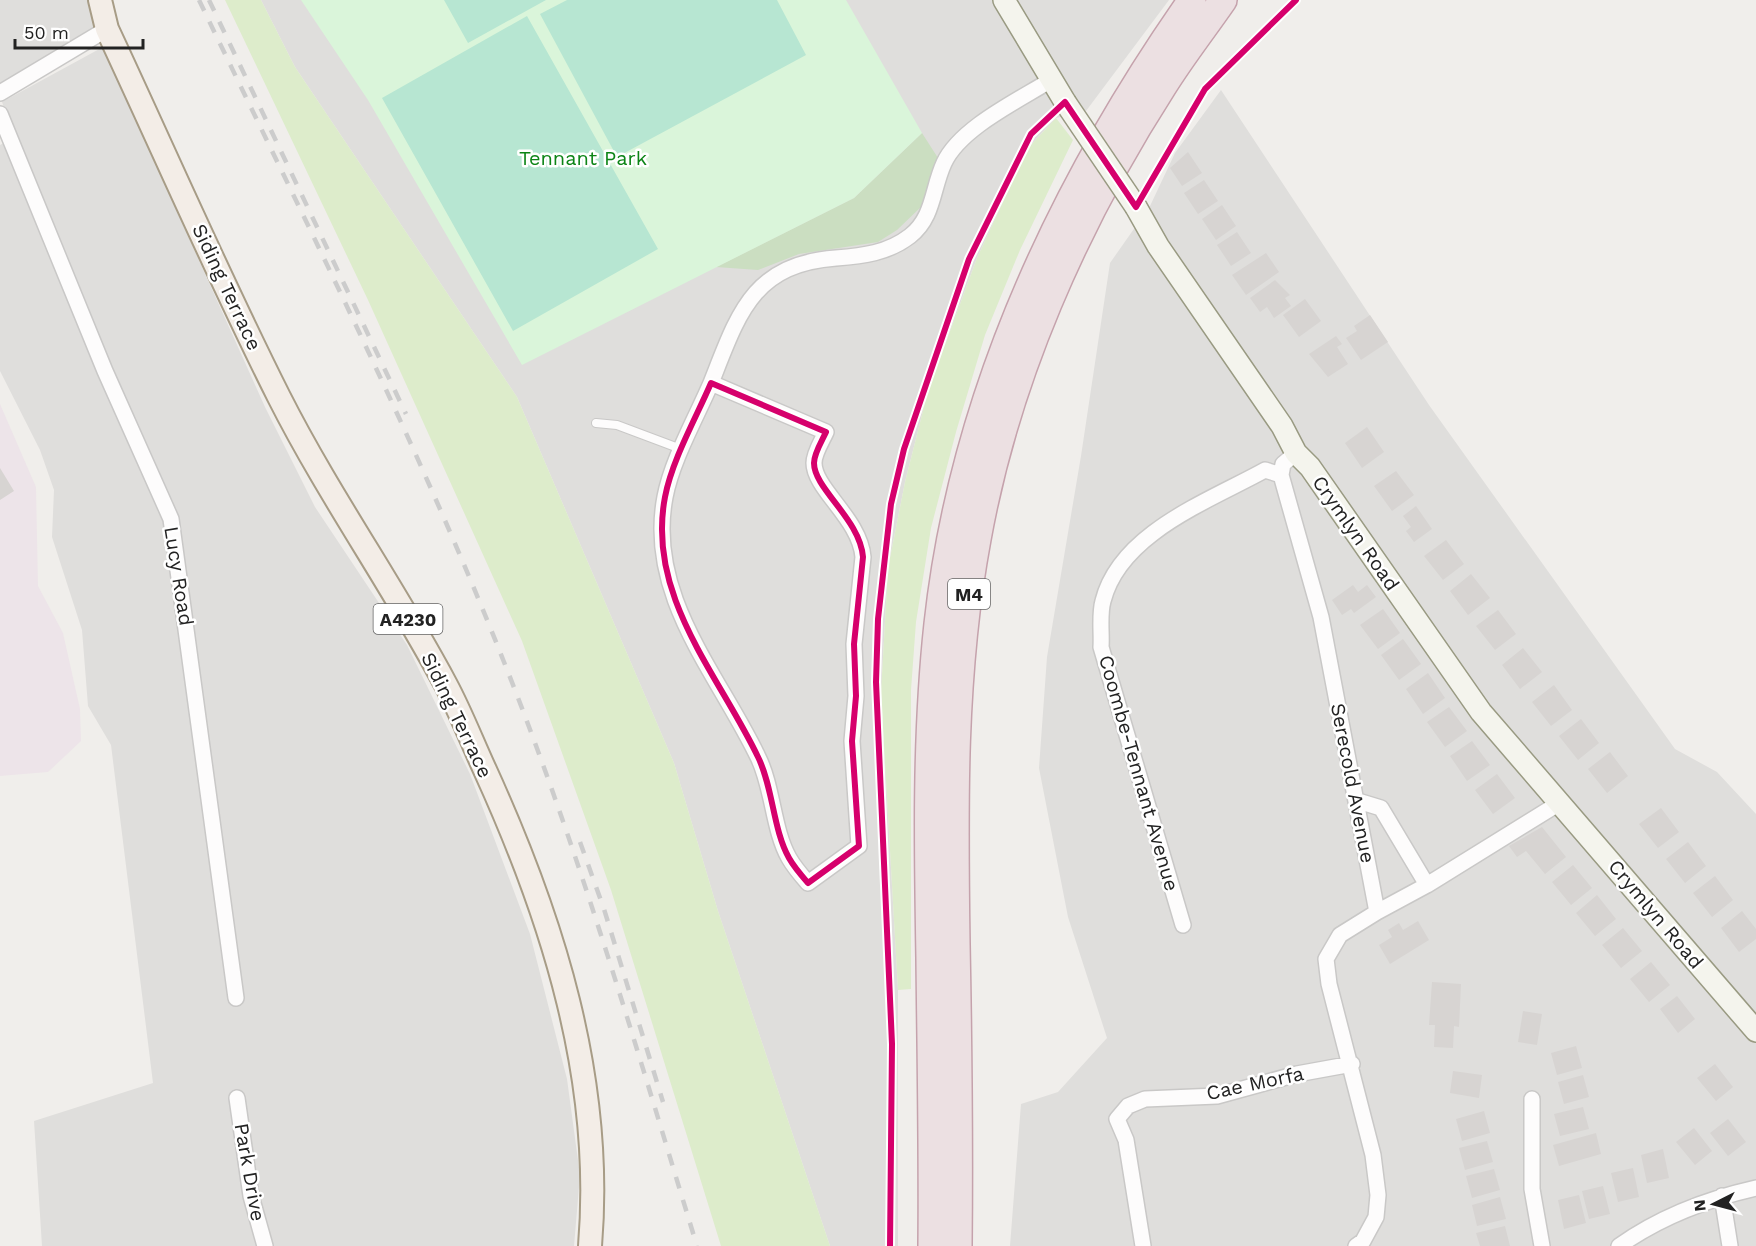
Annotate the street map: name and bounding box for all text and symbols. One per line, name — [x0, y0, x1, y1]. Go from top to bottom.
scale bar — [15, 12, 142, 50]
text: 50 m — [24, 22, 69, 43]
park label: Tennant Park — [519, 146, 647, 170]
street label: Siding Terrace — [187, 220, 267, 354]
street label: Crymlyn Road — [1307, 471, 1405, 595]
street label: Lucy Road — [159, 525, 199, 627]
road number: M4 — [948, 579, 990, 609]
road number: A4230 — [374, 604, 442, 634]
street label: Siding Terrace — [416, 648, 498, 782]
street label: Coombe-Tennant Avenue — [1094, 652, 1184, 894]
street label: Serecold Avenue — [1326, 701, 1380, 865]
street label: Crymlyn Road — [1603, 854, 1709, 974]
street label: Cae Morfa — [1204, 1061, 1306, 1105]
street label: Park Drive — [230, 1121, 270, 1223]
north arrow — [1684, 1174, 1744, 1234]
text: N — [1690, 1199, 1710, 1212]

